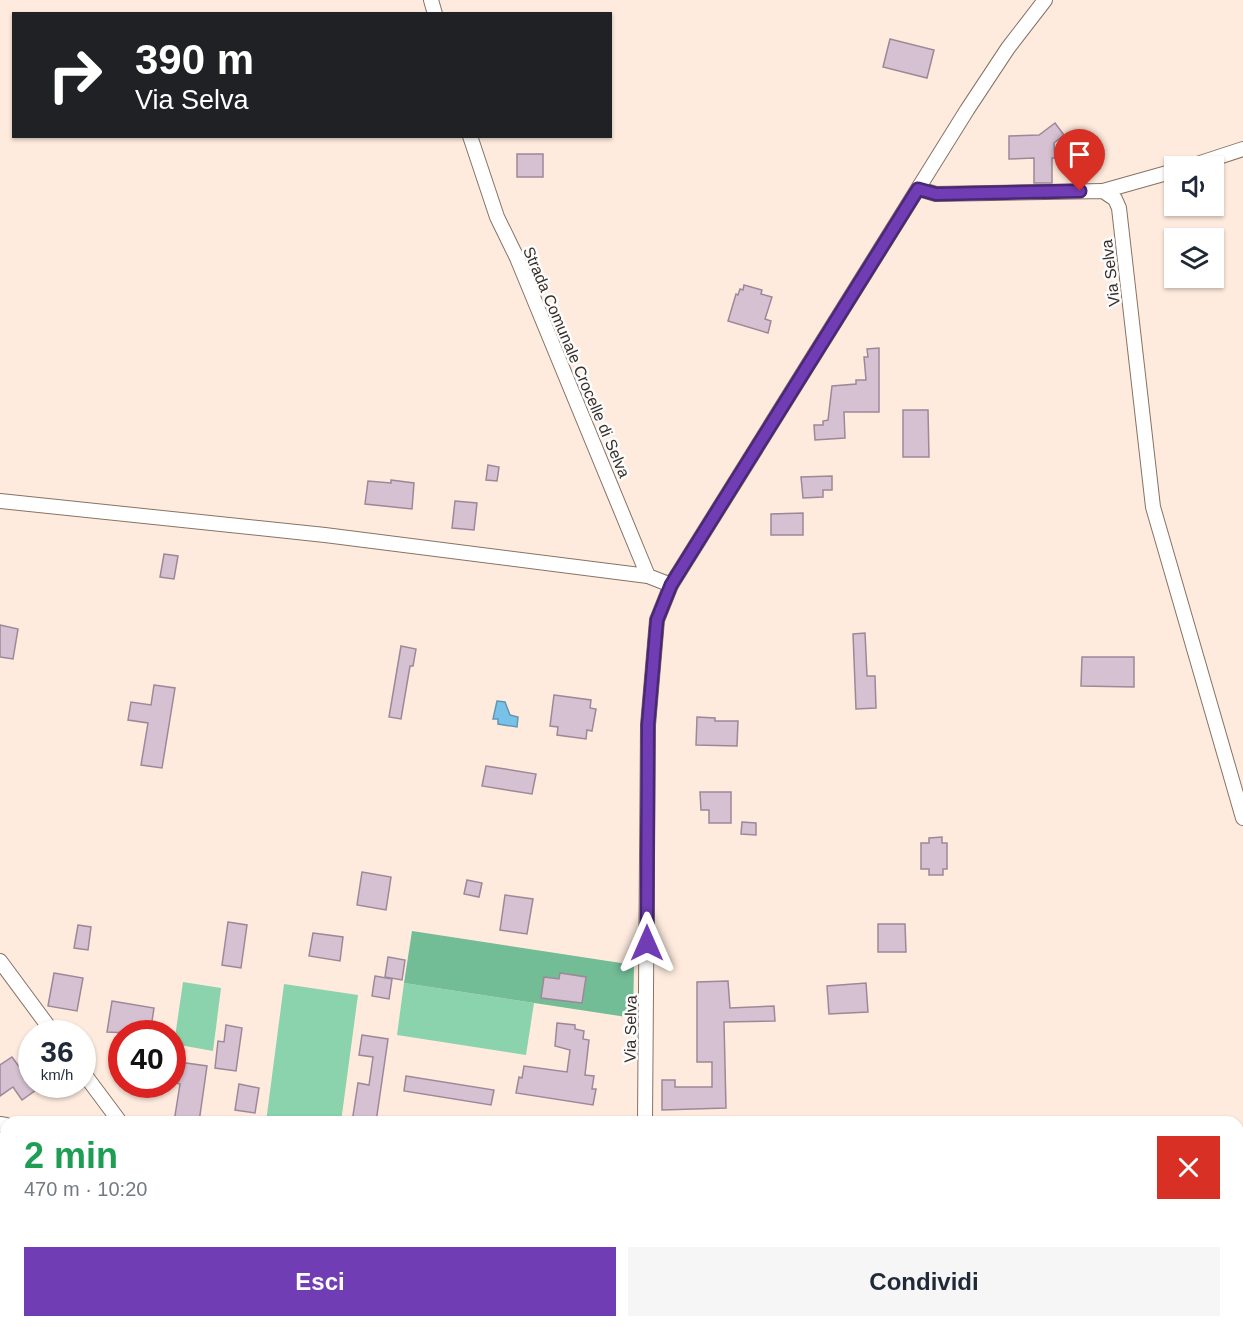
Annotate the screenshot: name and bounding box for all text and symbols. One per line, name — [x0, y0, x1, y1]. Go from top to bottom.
icon: right — [36, 36, 114, 114]
text: 390 m — [135, 36, 254, 83]
text: Via Selva — [135, 85, 249, 115]
pin — [1054, 129, 1105, 191]
icon: arrive — [1063, 138, 1096, 171]
map controls — [1164, 156, 1224, 288]
button: sound — [1164, 156, 1224, 216]
button: layers — [1164, 228, 1224, 288]
street label: Via Selva — [1098, 238, 1123, 307]
street label: Strada Comunale Crocelle di Selva — [520, 244, 633, 480]
position arrow — [615, 911, 679, 975]
street label: Via Selva — [621, 995, 640, 1063]
speed limit sign: 40 — [108, 1020, 186, 1098]
text: 36 — [40, 1035, 74, 1068]
text: km/h — [41, 1066, 73, 1083]
text: 2 min — [24, 1135, 118, 1176]
button: close — [1157, 1136, 1220, 1199]
text: 470 m · 10:20 — [24, 1178, 147, 1200]
button: Esci — [24, 1247, 616, 1316]
button: Condividi — [628, 1247, 1220, 1316]

